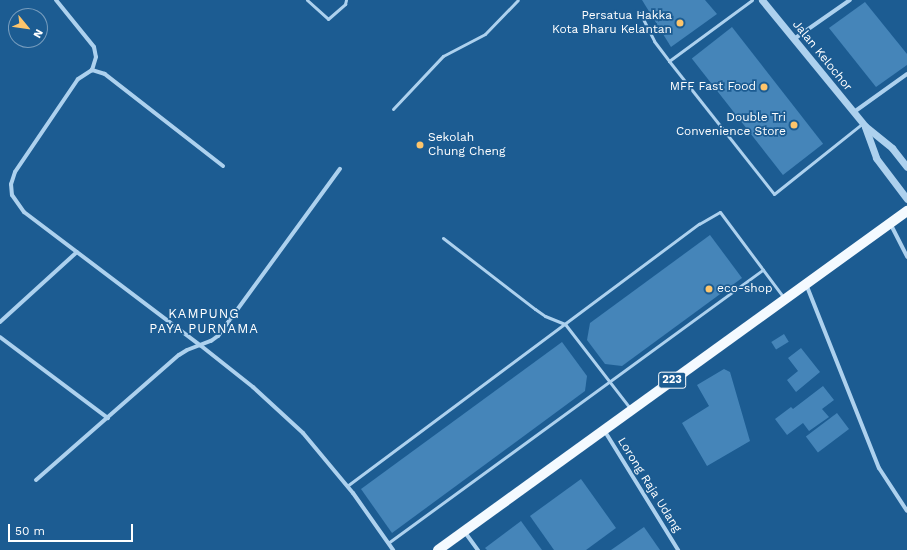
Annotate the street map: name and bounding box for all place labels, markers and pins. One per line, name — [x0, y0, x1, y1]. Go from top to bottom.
place label: Persatua Hakka Kota Bharu Kelantan — [552, 9, 672, 37]
marker: Persatua Hakka Kota Bharu Kelantan — [675, 18, 685, 28]
place label: MFF Fast Food — [669, 80, 756, 94]
marker: MFF Fast Food — [759, 82, 769, 92]
place label: Double Tri Convenience Store — [676, 111, 786, 139]
marker: Double Tri Convenience Store — [789, 120, 799, 130]
place label: Sekolah Chung Cheng — [428, 131, 505, 159]
marker: Sekolah Chung Cheng — [415, 140, 425, 150]
place label: eco-shop — [717, 282, 772, 296]
marker: eco-shop — [704, 284, 714, 294]

